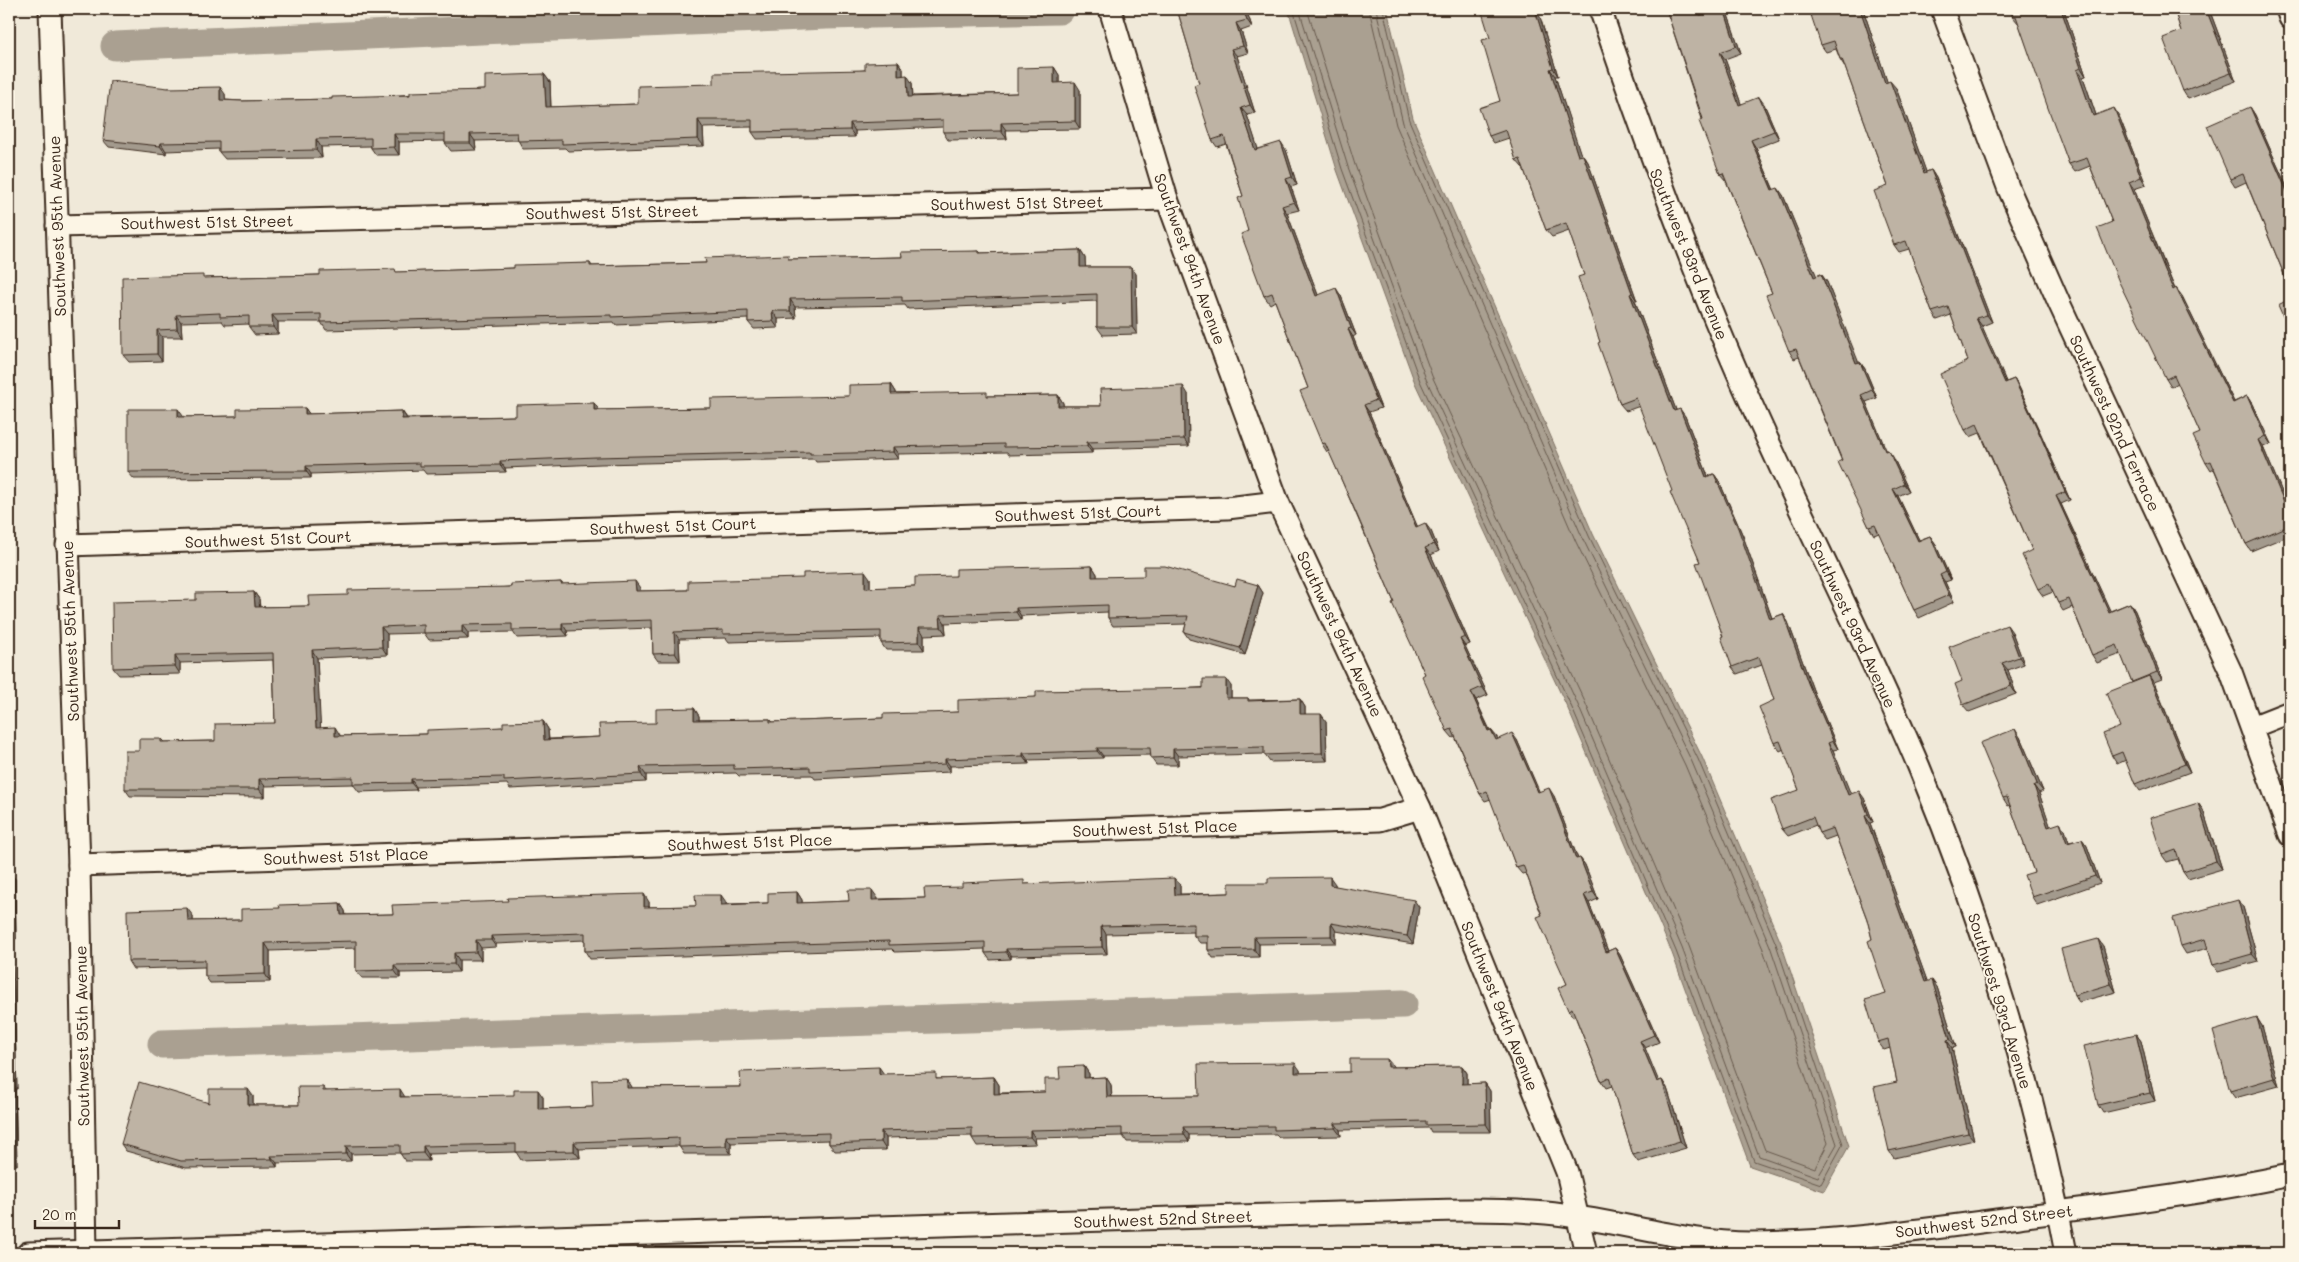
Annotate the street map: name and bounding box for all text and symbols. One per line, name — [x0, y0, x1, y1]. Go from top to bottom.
street label: Southwest 95th Avenue — [43, 135, 70, 317]
street label: Southwest 93rd Avenue — [1645, 165, 1733, 343]
street label: Southwest 94th Avenue — [1150, 170, 1231, 347]
street label: Southwest 51st Street — [930, 190, 1104, 215]
street label: Southwest 51st Street — [525, 199, 699, 224]
street label: Southwest 51st Street — [120, 209, 294, 234]
street label: Southwest 92nd Terrace — [2065, 331, 2166, 514]
street label: Southwest 51st Court — [994, 499, 1162, 526]
street label: Southwest 51st Court — [589, 512, 757, 539]
street label: Southwest 51st Court — [184, 525, 352, 552]
street label: Southwest 93rd Avenue — [1805, 536, 1902, 711]
street label: Southwest 95th Avenue — [56, 540, 83, 722]
street label: Southwest 94th Avenue — [1293, 547, 1388, 720]
street label: Southwest 51st Place — [1072, 814, 1238, 841]
street label: Southwest 51st Place — [667, 828, 833, 855]
street label: Southwest 51st Place — [263, 842, 429, 869]
street label: Southwest 93rd Avenue — [1964, 910, 2037, 1091]
street label: Southwest 94th Avenue — [1457, 918, 1544, 1094]
street label: Southwest 95th Avenue — [69, 945, 94, 1127]
scale bar — [35, 1197, 119, 1229]
street label: Southwest 52nd Street — [1894, 1199, 2074, 1242]
text: 20 m — [42, 1204, 76, 1224]
street label: Southwest 52nd Street — [1073, 1205, 1253, 1232]

